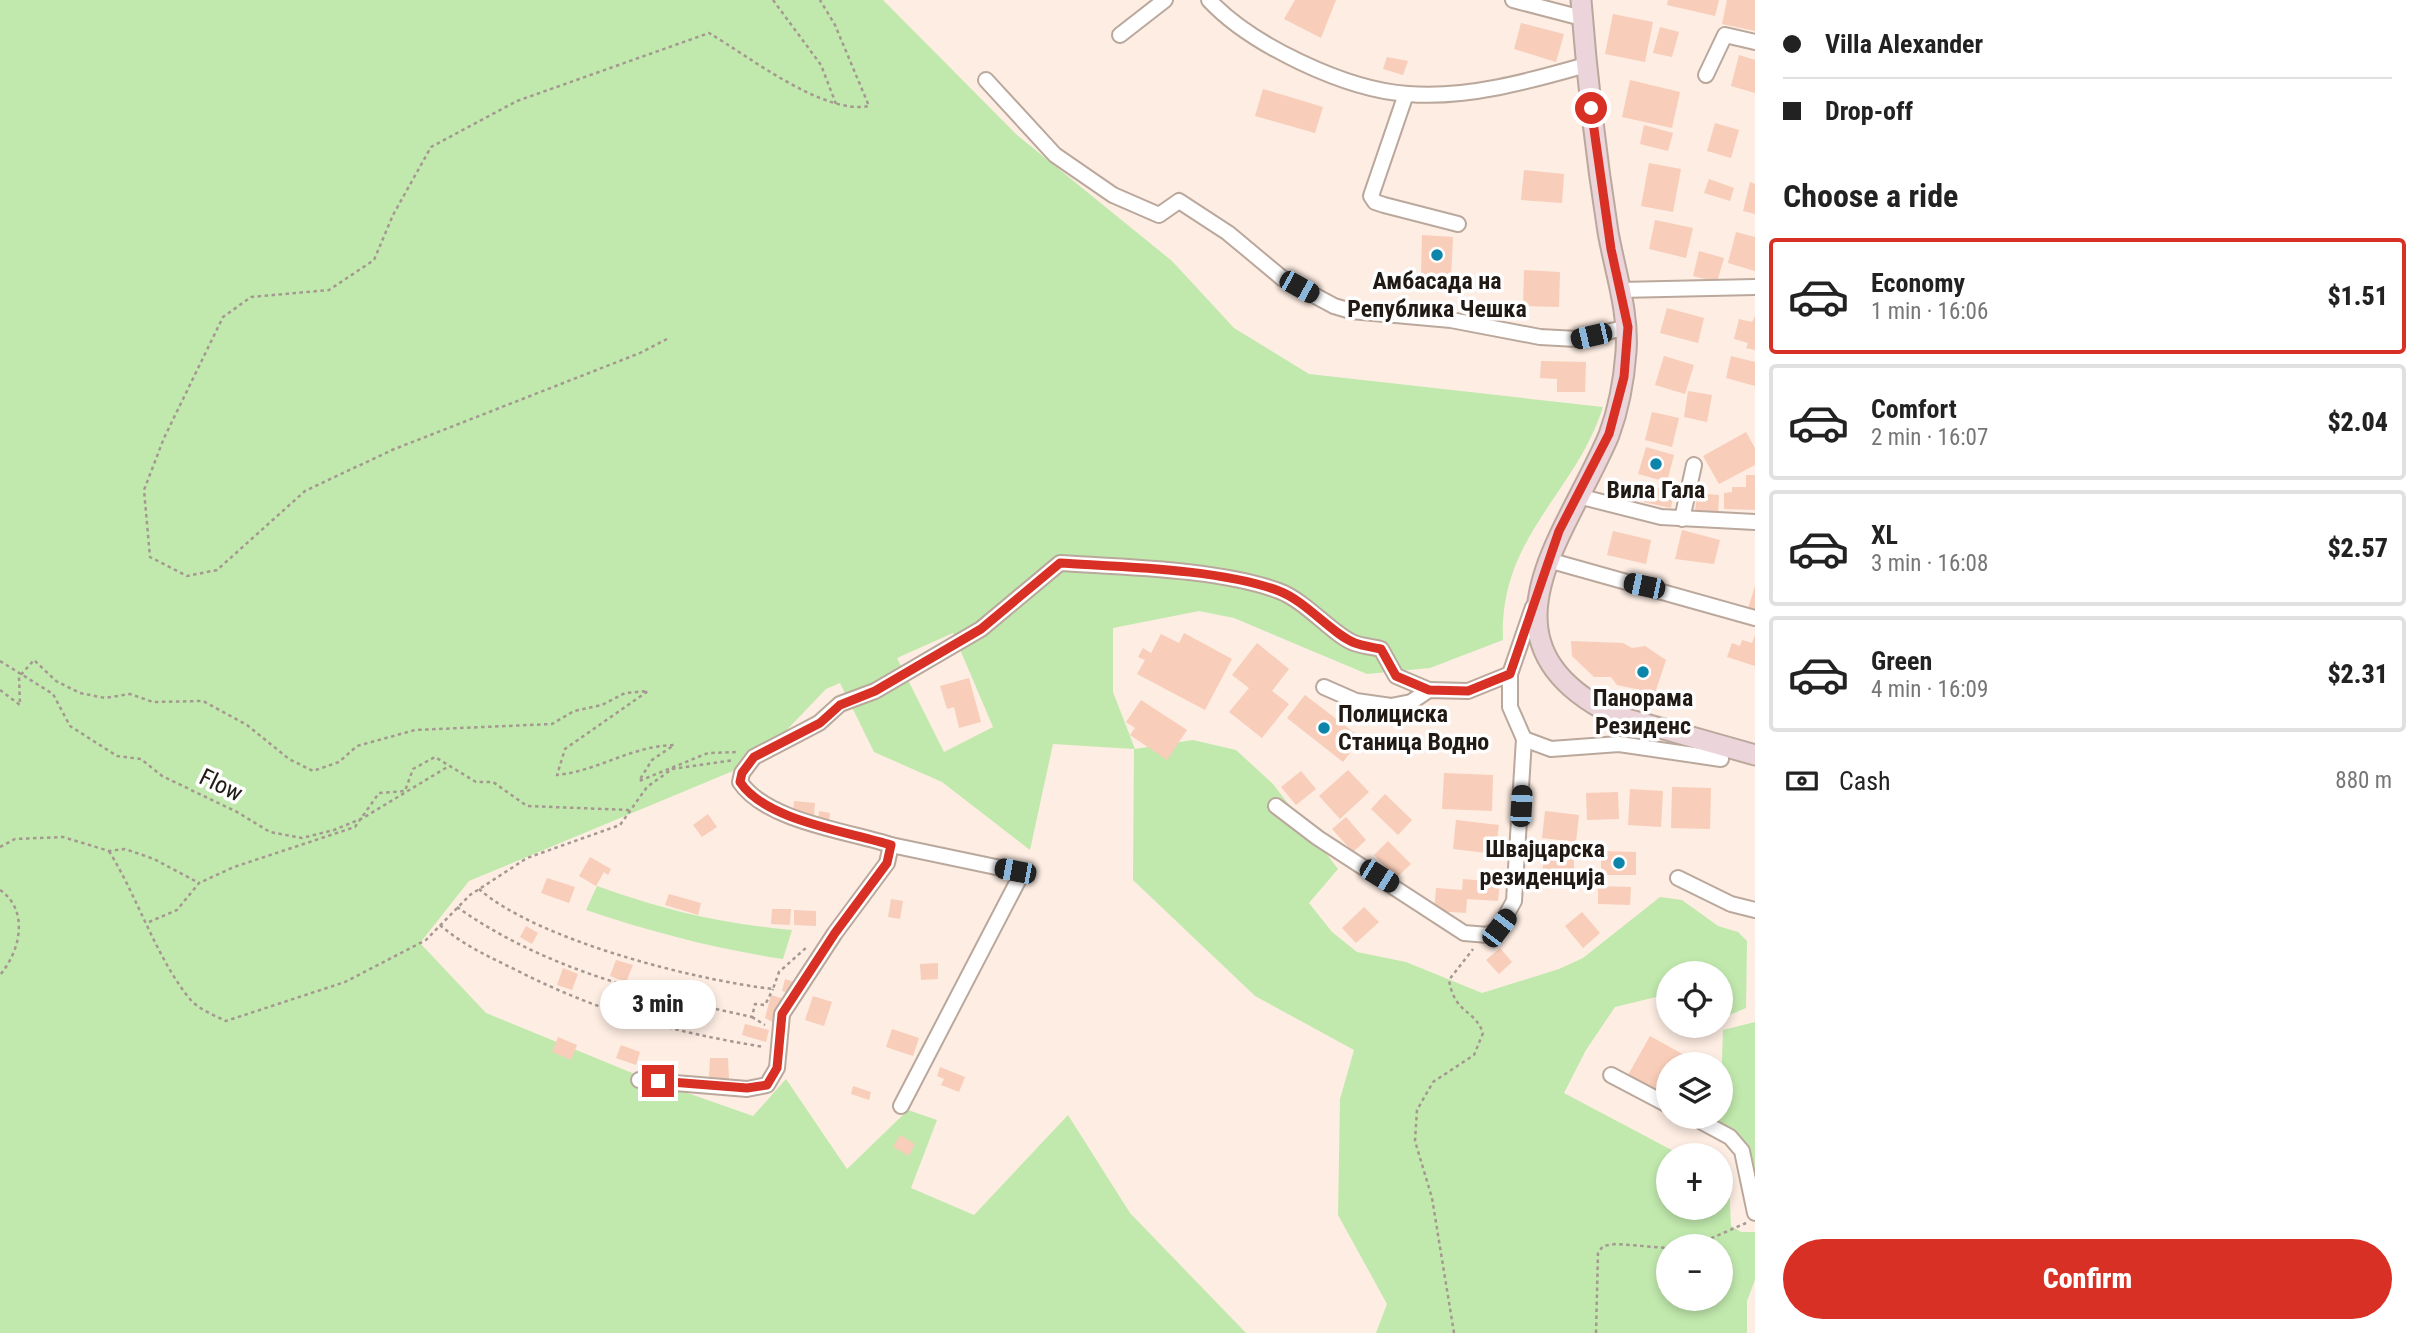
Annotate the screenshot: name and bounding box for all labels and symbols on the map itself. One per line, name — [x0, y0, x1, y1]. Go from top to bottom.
route start — [1575, 92, 1607, 124]
marker: Амбасада на Република Чешка — [1429, 247, 1445, 263]
place label: Амбасада на Република Чешка — [1347, 267, 1527, 323]
car — [1276, 268, 1323, 306]
car — [1569, 321, 1614, 351]
marker: Вила Гала — [1648, 456, 1664, 472]
place label: Вила Гала — [1607, 476, 1705, 504]
car — [1622, 571, 1667, 601]
marker: Панорама Резиденс — [1635, 664, 1651, 680]
place label: Панорама Резиденс — [1593, 684, 1693, 740]
place label: Полициска Станица Водно — [1338, 700, 1489, 756]
marker: Полициска Станица Водно — [1316, 720, 1332, 736]
street label: Flow — [195, 763, 247, 807]
car — [1510, 784, 1533, 828]
place label: Швајцарска резиденција — [1480, 835, 1605, 891]
marker: Швајцарска резиденција — [1611, 855, 1627, 871]
car — [1356, 856, 1403, 896]
car — [993, 857, 1038, 885]
car — [1478, 905, 1521, 951]
callout: 3 min — [600, 979, 716, 1028]
route end — [642, 1065, 674, 1097]

